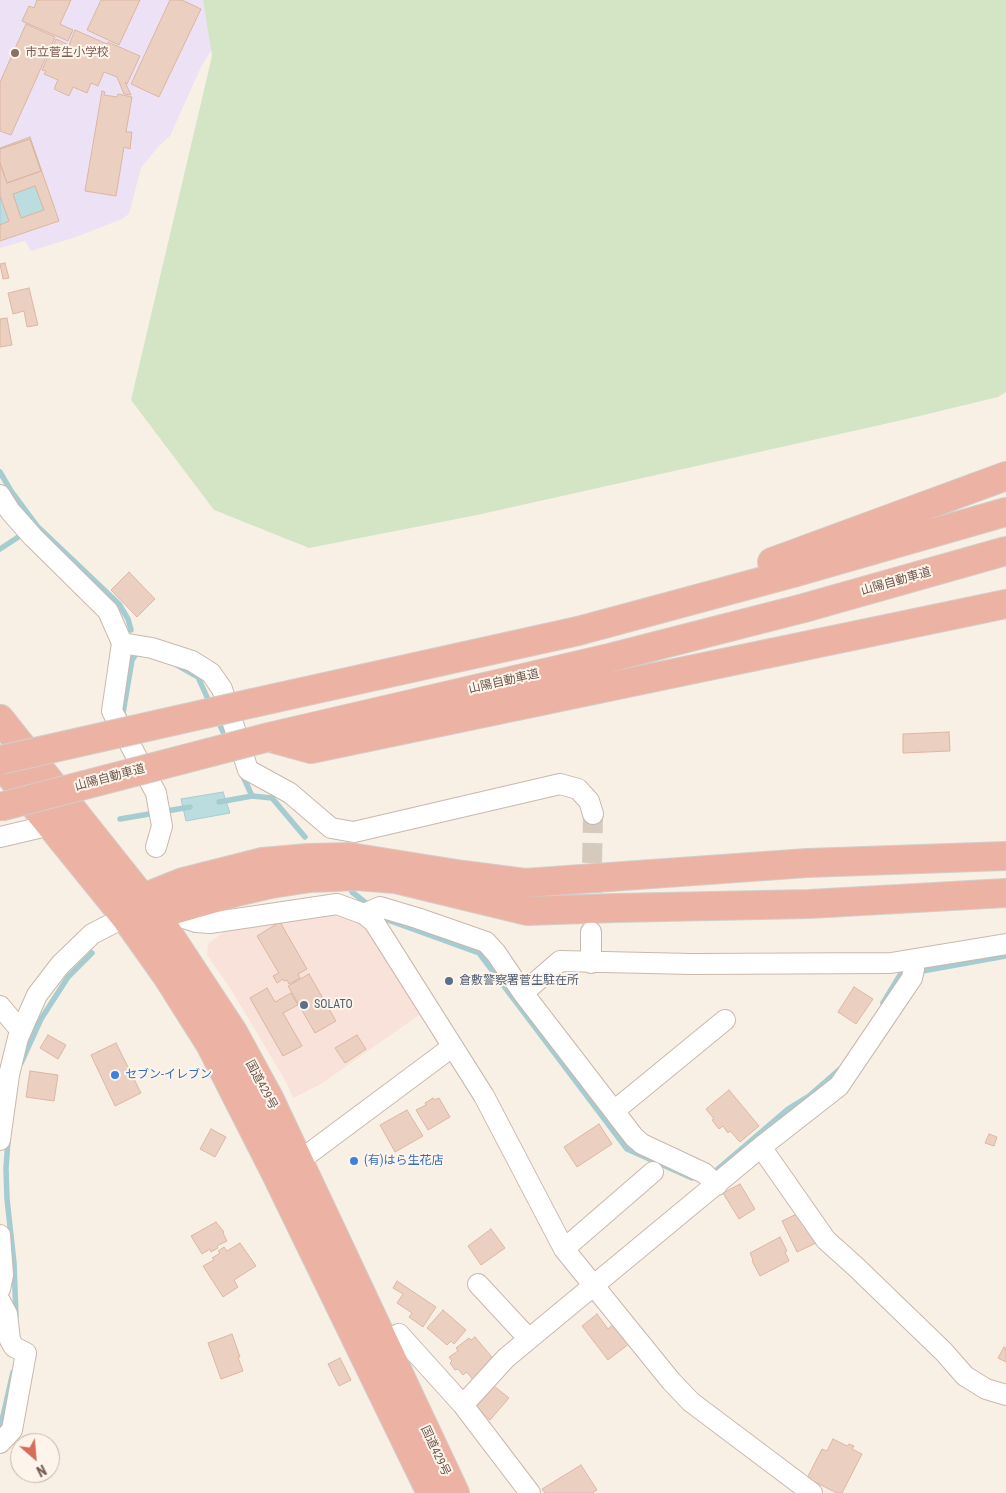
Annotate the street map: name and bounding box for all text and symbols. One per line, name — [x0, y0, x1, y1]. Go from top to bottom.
place label: 市立菅生小学校 — [25, 46, 109, 60]
marker: 市立菅生小学校 — [9, 47, 21, 59]
street label: 山陽自動車道 — [859, 565, 933, 599]
street label: 山陽自動車道 — [467, 667, 541, 697]
street label: 山陽自動車道 — [73, 762, 147, 794]
place label: 倉敷警察署菅生駐在所 — [459, 974, 579, 988]
marker: 倉敷警察署菅生駐在所 — [443, 975, 455, 987]
place label: SOLATO — [314, 998, 353, 1012]
marker: SOLATO — [298, 999, 310, 1011]
street label: 国道429号 — [242, 1058, 280, 1112]
place label: セブン-イレブン — [125, 1068, 212, 1082]
marker: セブン-イレブン — [109, 1069, 121, 1081]
place label: (有)はら生花店 — [364, 1154, 444, 1168]
marker: (有)はら生花店 — [348, 1155, 360, 1167]
street label: 国道429号 — [417, 1424, 453, 1478]
north arrow — [10, 1433, 60, 1483]
text: N — [34, 1461, 49, 1480]

